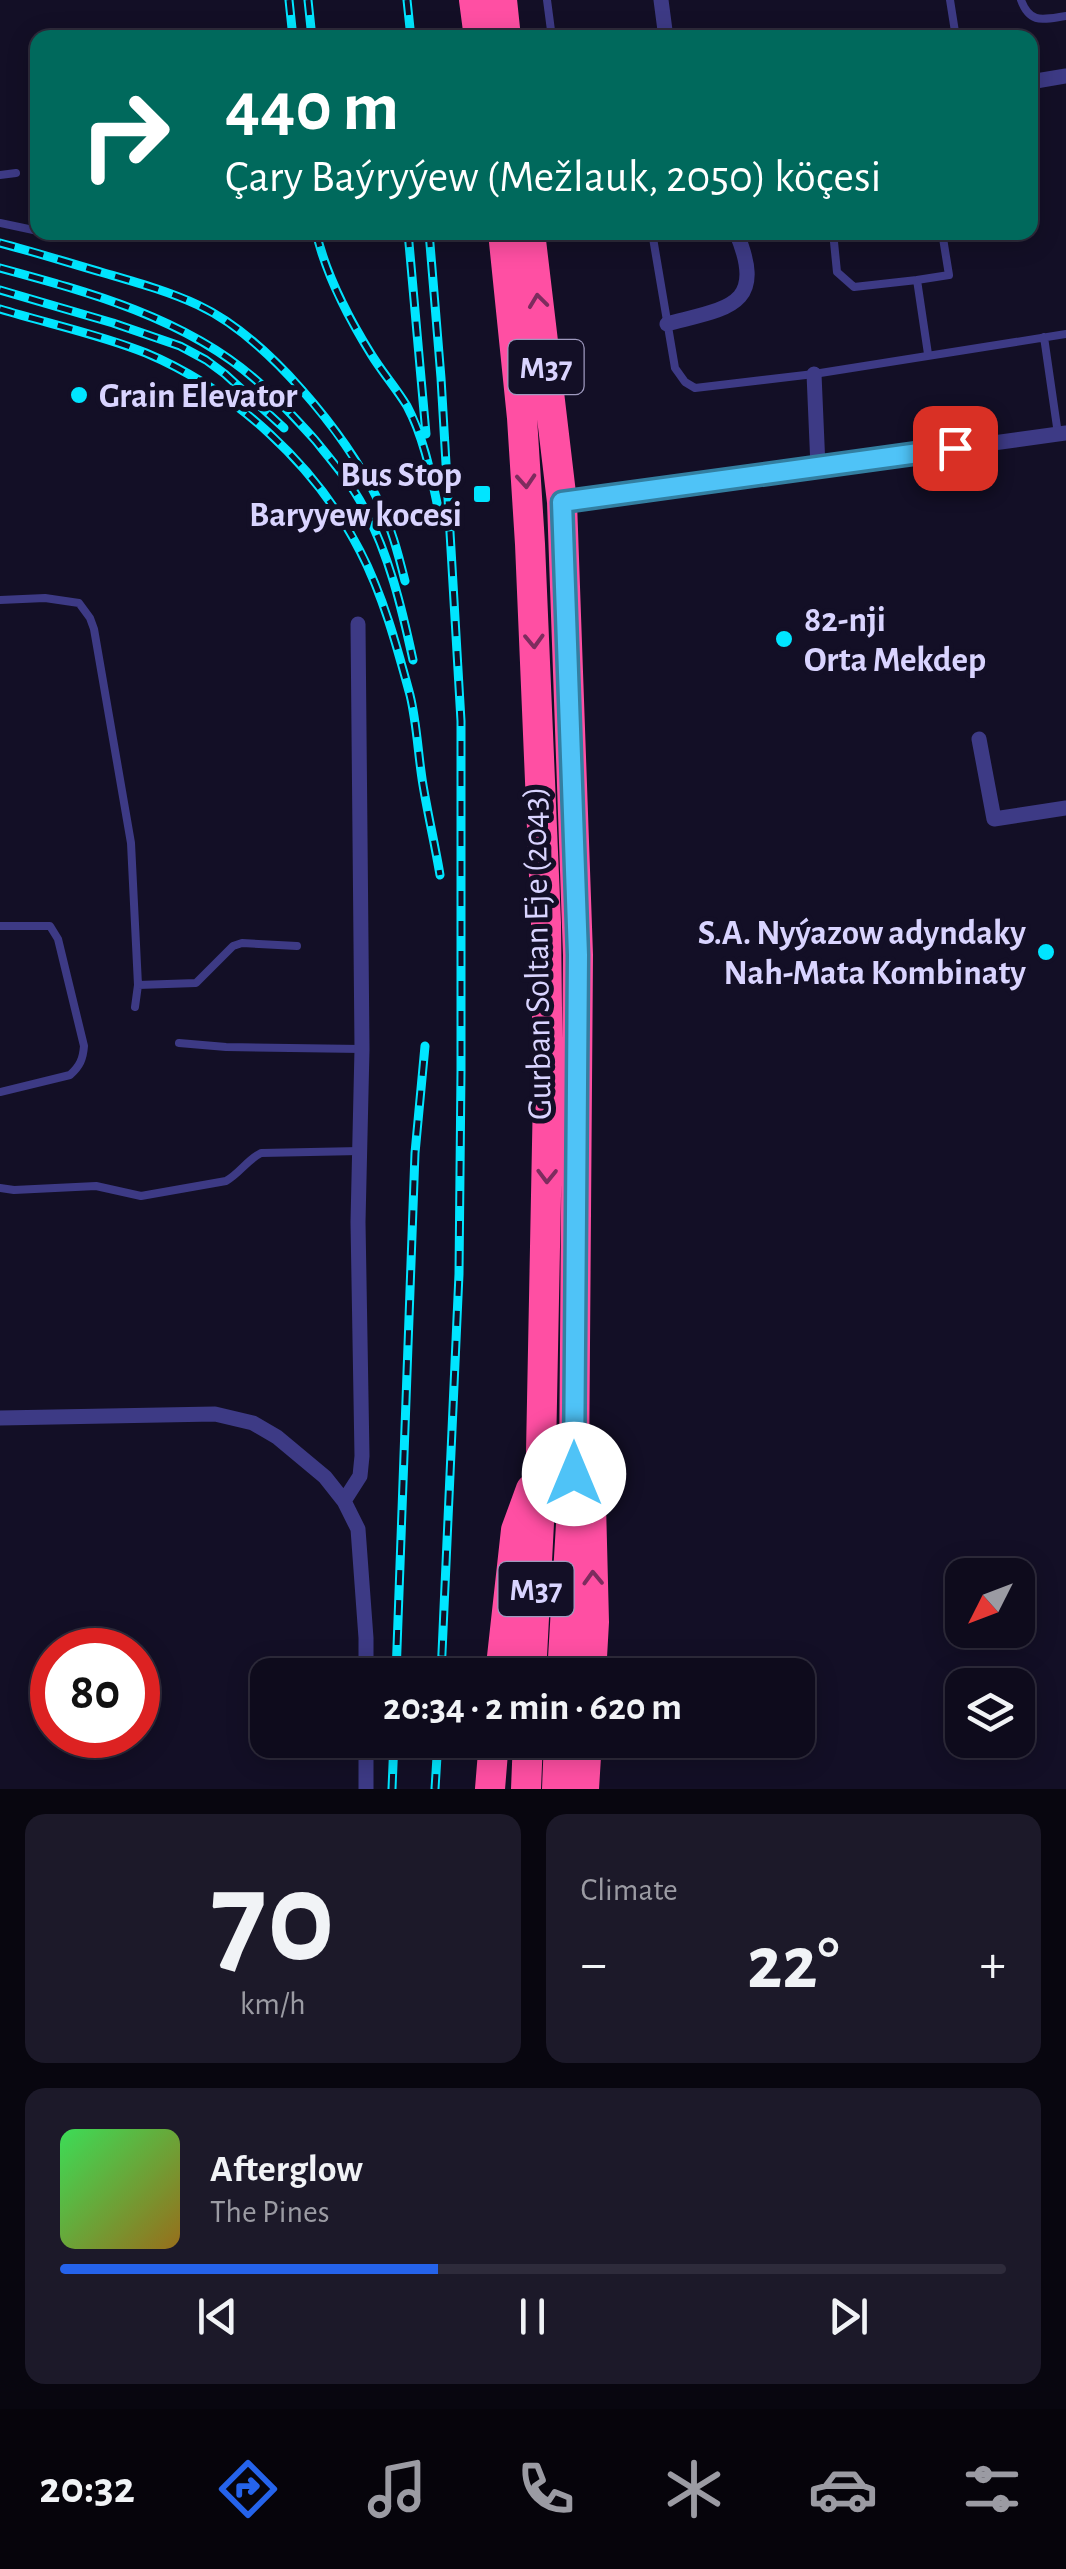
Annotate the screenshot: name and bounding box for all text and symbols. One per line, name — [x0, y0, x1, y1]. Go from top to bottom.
icon: right — [60, 70, 190, 200]
text: 440 m — [225, 73, 399, 143]
text: Çary Baýryýew (Mežlauk, 2050) köçesi — [225, 155, 881, 200]
one-way arrow — [528, 293, 549, 309]
road number: M37 — [508, 340, 584, 394]
place label: Grain Elevator — [99, 379, 298, 414]
marker: Grain Elevator — [68, 384, 90, 406]
pin — [913, 406, 998, 491]
icon: arrive — [928, 421, 983, 476]
place label: Bus Stop Baryyew kocesi — [249, 458, 462, 533]
one-way arrow — [515, 473, 536, 489]
marker: Bus Stop Baryyew kocesi — [471, 483, 493, 505]
place label: 82-nji Orta Mekdep — [804, 603, 986, 678]
marker: 82-nji Orta Mekdep — [773, 628, 795, 650]
one-way arrow — [524, 634, 545, 650]
street label: Gurban Soltan Eje (2043) — [517, 786, 558, 1120]
place label: S.A. Nyýazow adyndaky Nah-Mata Kombinaty — [698, 916, 1026, 991]
marker: S.A. Nyýazow adyndaky Nah-Mata Kombinaty — [1035, 941, 1057, 963]
one-way arrow — [536, 1168, 557, 1184]
position arrow — [522, 1422, 626, 1526]
north arrow — [945, 1558, 1035, 1648]
map controls — [945, 1558, 1035, 1758]
road number: M37 — [498, 1562, 574, 1616]
one-way arrow — [582, 1569, 603, 1585]
speed limit sign: 80 — [30, 1628, 160, 1758]
button: layers — [945, 1668, 1035, 1758]
text: 20:34 · 2 min · 620 m — [383, 1689, 682, 1727]
text: 70 — [211, 1855, 335, 1985]
text: Climate — [581, 1874, 678, 1906]
text: 22° — [747, 1927, 840, 2002]
text: − — [581, 1937, 607, 1992]
text: + — [980, 1937, 1006, 1992]
text: km/h — [240, 1988, 306, 2020]
text: Afterglow — [210, 2151, 363, 2189]
text: The Pines — [210, 2196, 330, 2228]
icon: previous — [190, 2289, 245, 2344]
icon: pause — [505, 2289, 560, 2344]
icon: next — [821, 2289, 876, 2344]
icon: directions — [213, 2454, 283, 2524]
icon: music — [362, 2454, 432, 2524]
icon: phone — [511, 2454, 581, 2524]
icon: climate — [659, 2454, 729, 2524]
icon: car — [808, 2454, 878, 2524]
icon: filters — [957, 2454, 1027, 2524]
text: 20:32 — [39, 2466, 135, 2511]

